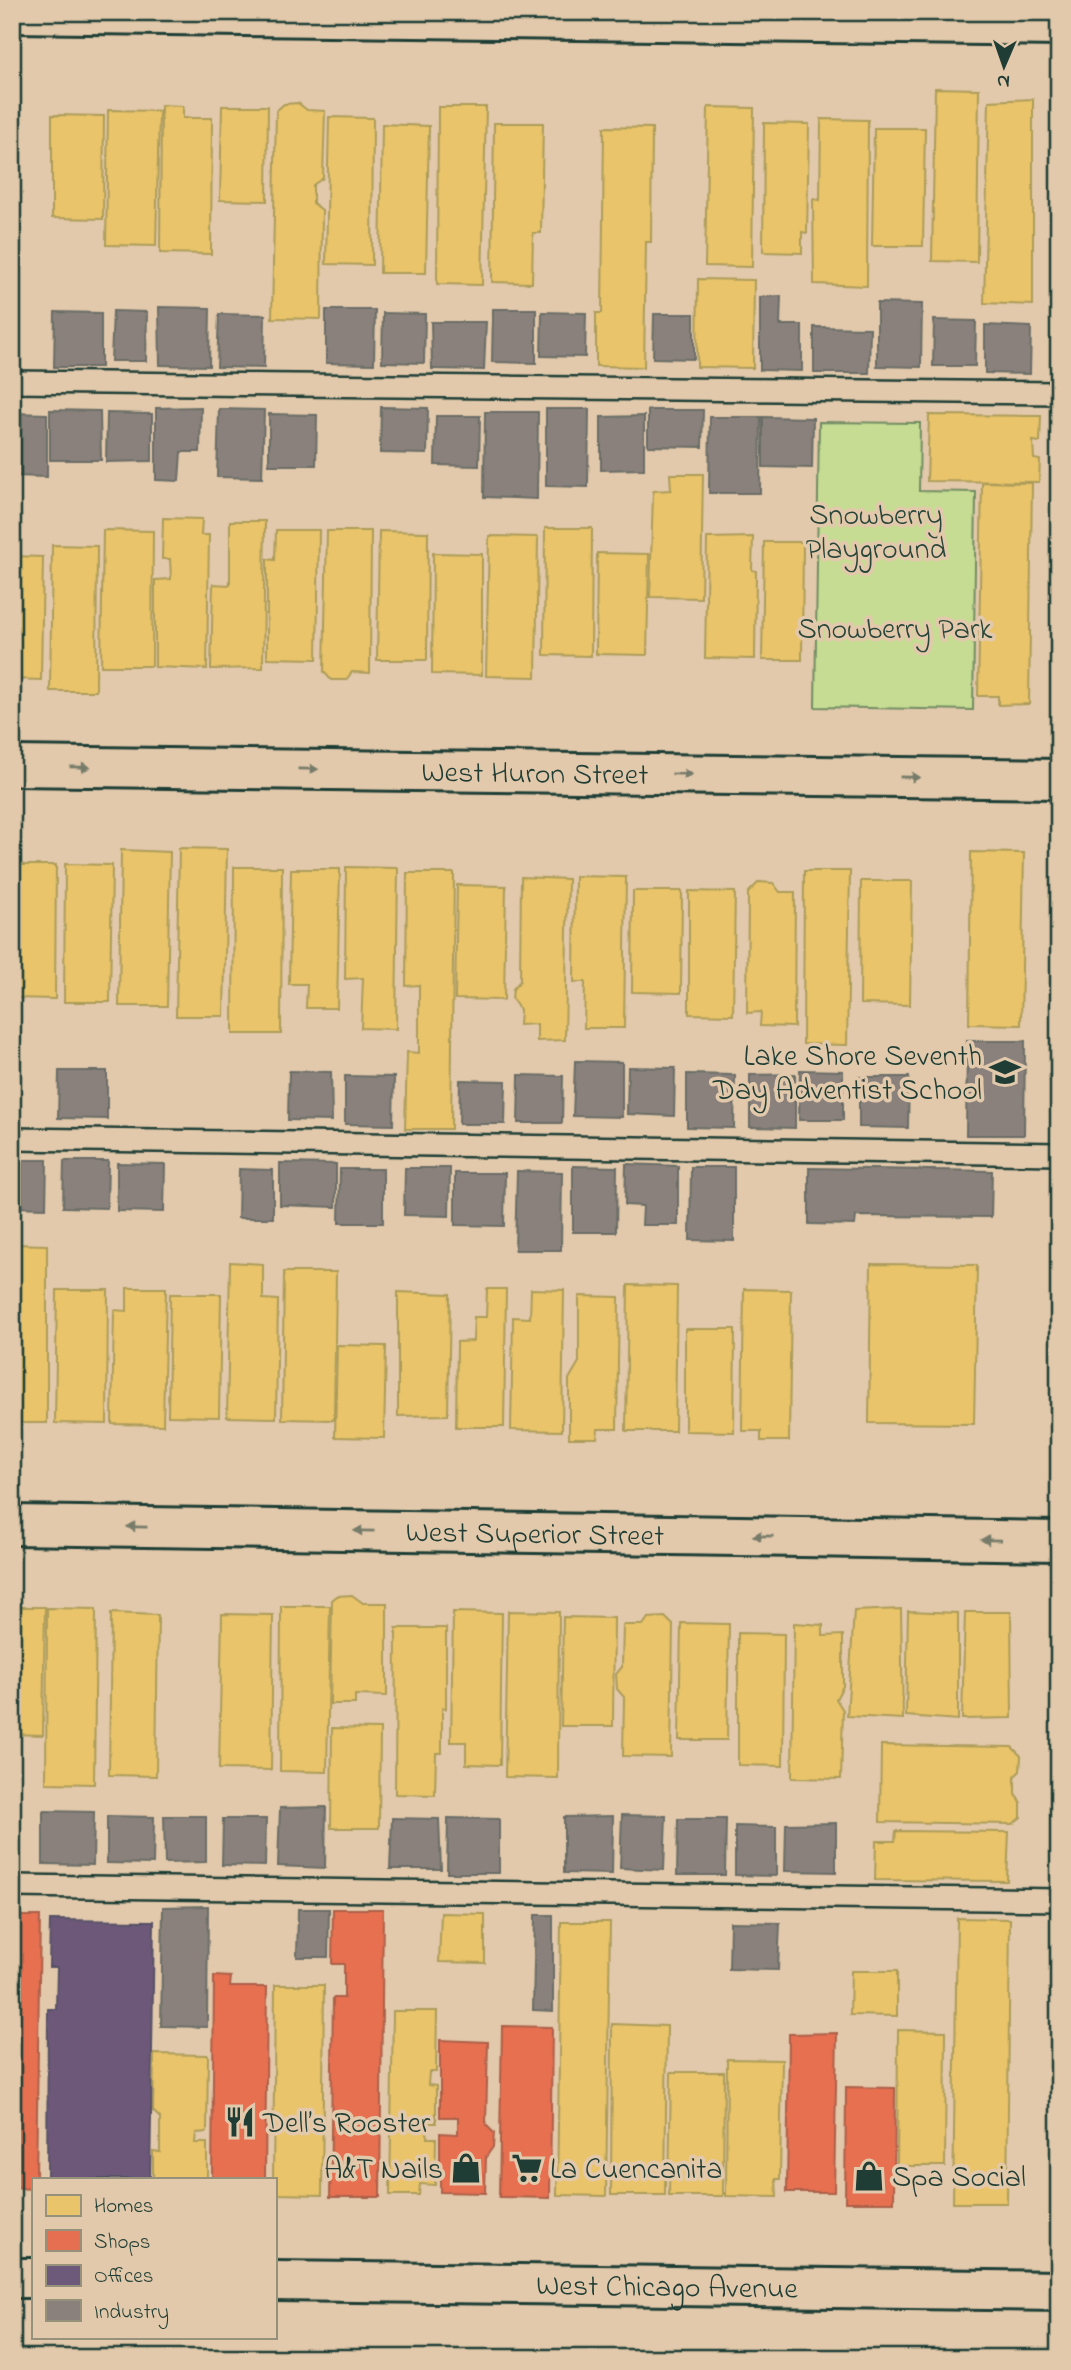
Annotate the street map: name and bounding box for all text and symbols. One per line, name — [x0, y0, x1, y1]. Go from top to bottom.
north arrow — [970, 32, 1040, 102]
text: N — [996, 67, 1010, 94]
park label: Snowberry Playground — [806, 495, 946, 573]
park label: Snowberry Park — [798, 609, 993, 653]
street label: West Huron Street — [421, 752, 649, 799]
one-way arrow — [70, 761, 92, 773]
one-way arrow — [297, 764, 319, 775]
one-way arrow — [672, 768, 694, 780]
one-way arrow — [899, 771, 921, 783]
place label: Lake Shore Seventh Day Adventist School — [712, 1036, 982, 1114]
school or university icon: Lake Shore Seventh Day Adventist School — [988, 1055, 1022, 1089]
street label: West Superior Street — [405, 1512, 664, 1560]
one-way arrow — [125, 1521, 147, 1533]
one-way arrow — [353, 1525, 375, 1536]
one-way arrow — [752, 1531, 774, 1542]
one-way arrow — [979, 1534, 1001, 1546]
place label: Dell’s Rooster — [262, 2103, 431, 2147]
restaurant icon: Dell’s Rooster — [223, 2105, 257, 2139]
place label: A&T Nails — [324, 2149, 443, 2193]
place label: La Cuencanita — [550, 2149, 723, 2193]
shop icon: A&T Nails — [449, 2151, 483, 2185]
supermarket icon: La Cuencanita — [510, 2151, 544, 2185]
place label: Spa Social — [892, 2157, 1026, 2201]
shop icon: Spa Social — [852, 2159, 886, 2193]
legend — [32, 2178, 276, 2338]
text: Homes — [94, 2192, 154, 2222]
text: Shops — [94, 2228, 151, 2258]
text: Offices — [94, 2262, 153, 2292]
street label: West Chicago Avenue — [536, 2265, 799, 2313]
text: Industry — [94, 2298, 169, 2330]

